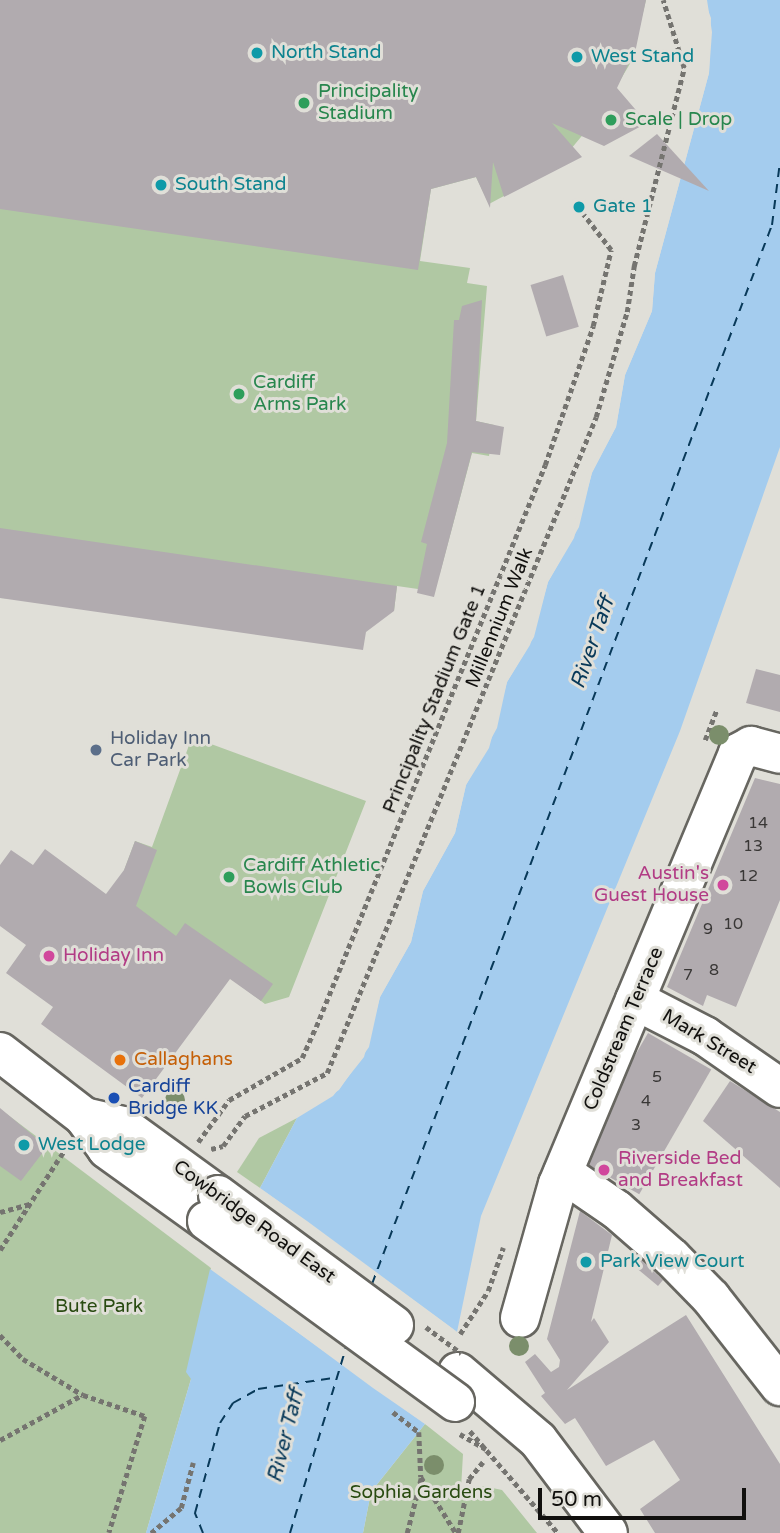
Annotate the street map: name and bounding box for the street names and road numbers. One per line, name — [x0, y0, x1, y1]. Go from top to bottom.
street label: Millennium Walk — [461, 545, 539, 691]
street label: Principality Stadium Gate 1 — [379, 581, 491, 817]
street label: Coldstream Terrace — [579, 944, 669, 1114]
street label: Mark Street — [658, 1005, 760, 1079]
street label: Cowbridge Road East — [169, 1156, 339, 1288]

